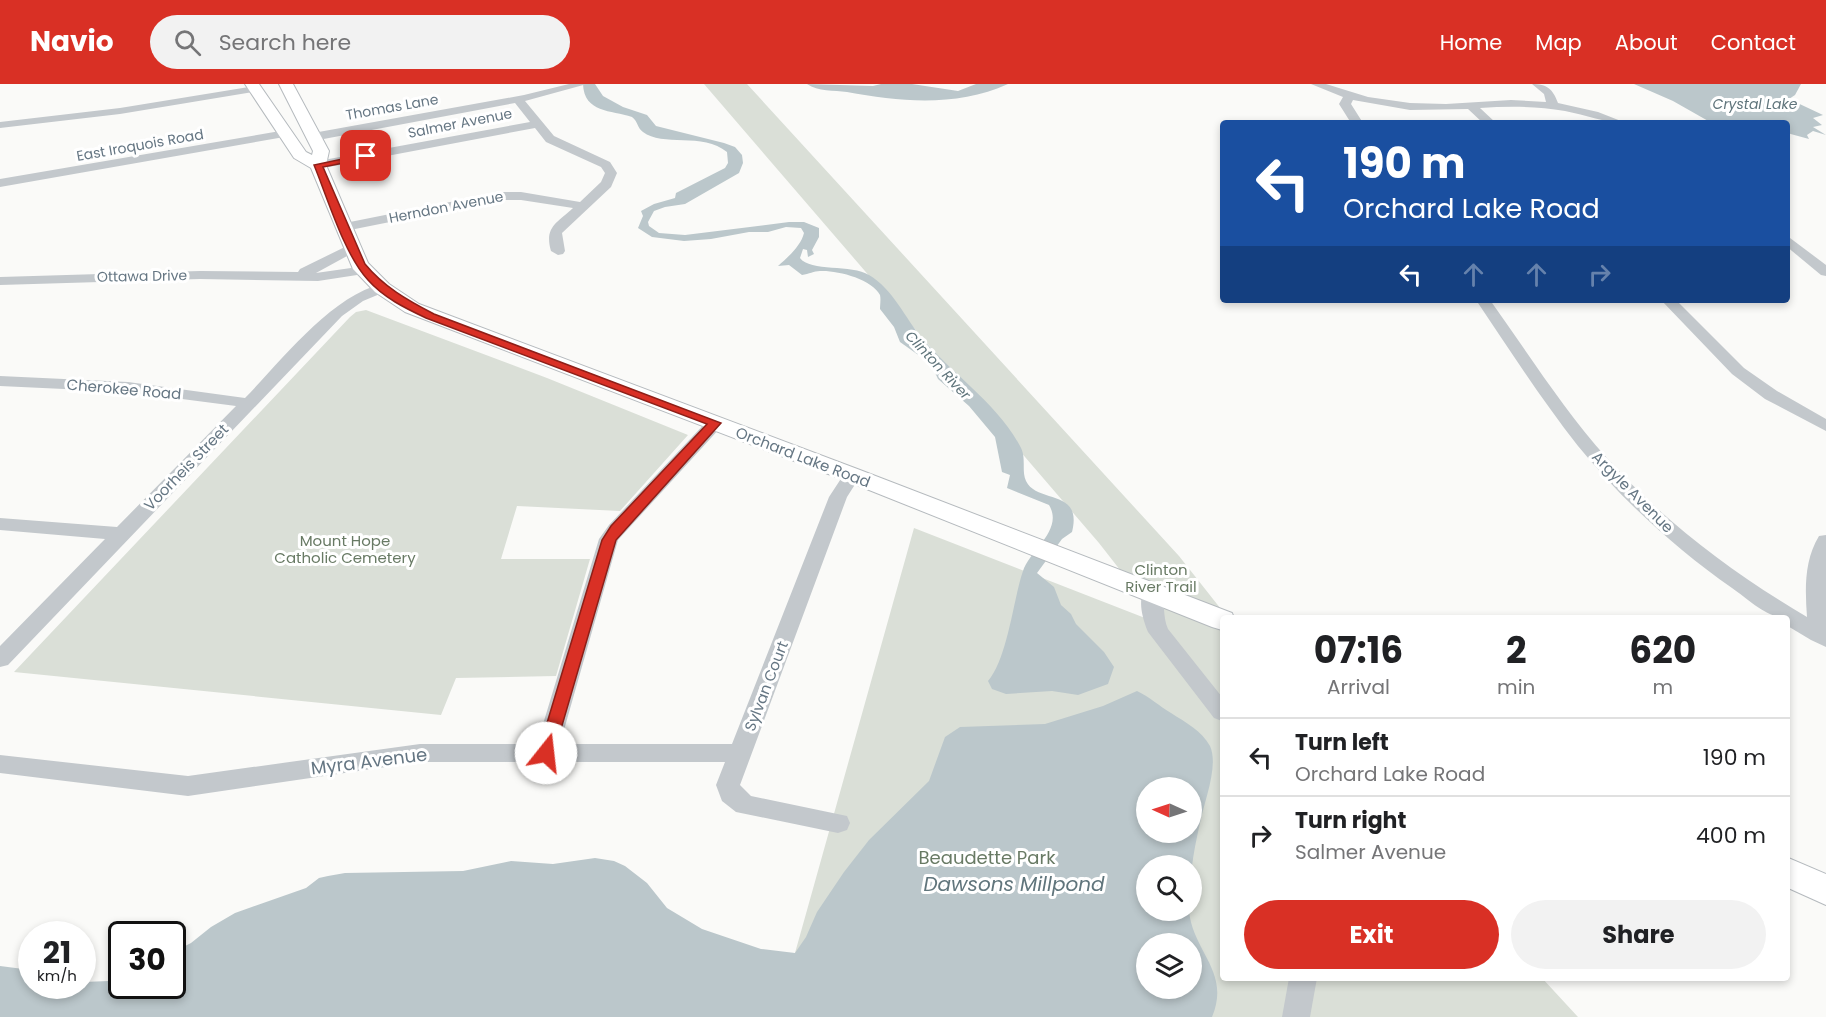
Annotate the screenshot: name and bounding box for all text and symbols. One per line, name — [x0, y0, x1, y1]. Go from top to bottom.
search box — [150, 15, 570, 69]
text: Navio — [30, 22, 114, 61]
icon: search — [171, 26, 204, 59]
text: Search here — [219, 27, 351, 58]
text: Home — [1440, 28, 1502, 57]
text: Map — [1535, 28, 1582, 57]
text: About — [1615, 28, 1678, 57]
text: Contact — [1711, 28, 1796, 57]
street label: Thomas Lane — [344, 89, 440, 125]
water label: Crystal Lake — [1713, 94, 1798, 114]
street label: Salmer Avenue — [406, 103, 514, 143]
street label: East Iroquois Road — [75, 124, 205, 166]
pin — [340, 130, 391, 181]
text: 190 m — [1343, 134, 1465, 193]
icon: arrive — [349, 139, 382, 172]
icon: left — [1244, 144, 1322, 222]
street label: Herndon Avenue — [387, 186, 505, 228]
text: Orchard Lake Road — [1343, 190, 1600, 227]
icon: left — [1394, 258, 1427, 291]
icon: ahead — [1457, 258, 1490, 291]
icon: ahead — [1520, 258, 1553, 291]
icon: right — [1583, 258, 1616, 291]
street label: Ottawa Drive — [97, 265, 188, 287]
water label: Clinton River — [901, 326, 976, 404]
street label: Cherokee Road — [66, 374, 182, 404]
street label: Voorheis Street — [139, 419, 233, 515]
street label: Orchard Lake Road — [733, 422, 873, 492]
street label: Argyle Avenue — [1588, 447, 1678, 537]
park label: Mount Hope Catholic Cemetery — [274, 530, 416, 568]
park label: Clinton River Trail — [1125, 559, 1197, 597]
text: 07:16 — [1314, 625, 1403, 676]
text: 2 — [1506, 625, 1527, 676]
text: 620 — [1629, 625, 1696, 676]
street label: Sylvan Court — [739, 638, 793, 734]
text: Arrival — [1327, 673, 1390, 701]
text: min — [1497, 673, 1535, 701]
text: m — [1652, 673, 1673, 701]
position arrow — [514, 721, 578, 785]
text: Turn left — [1295, 727, 1389, 758]
street label: Myra Avenue — [309, 741, 429, 781]
icon: left — [1244, 741, 1277, 774]
text: 190 m — [1703, 742, 1766, 773]
text: Orchard Lake Road — [1295, 760, 1485, 788]
north arrow — [1136, 777, 1202, 843]
map controls — [1136, 777, 1202, 999]
text: Turn right — [1295, 805, 1406, 836]
icon: right — [1244, 819, 1277, 852]
text: 400 m — [1696, 820, 1766, 851]
text: Salmer Avenue — [1295, 838, 1446, 866]
park label: Beaudette Park — [919, 845, 1056, 870]
button: search — [1136, 855, 1202, 921]
water label: Dawsons Millpond — [923, 870, 1105, 898]
button: Exit — [1244, 900, 1499, 969]
button: Share — [1511, 900, 1766, 969]
speed limit sign: 30 — [108, 921, 186, 999]
text: 21 — [43, 931, 71, 974]
button: layers — [1136, 933, 1202, 999]
text: km/h — [37, 965, 77, 986]

